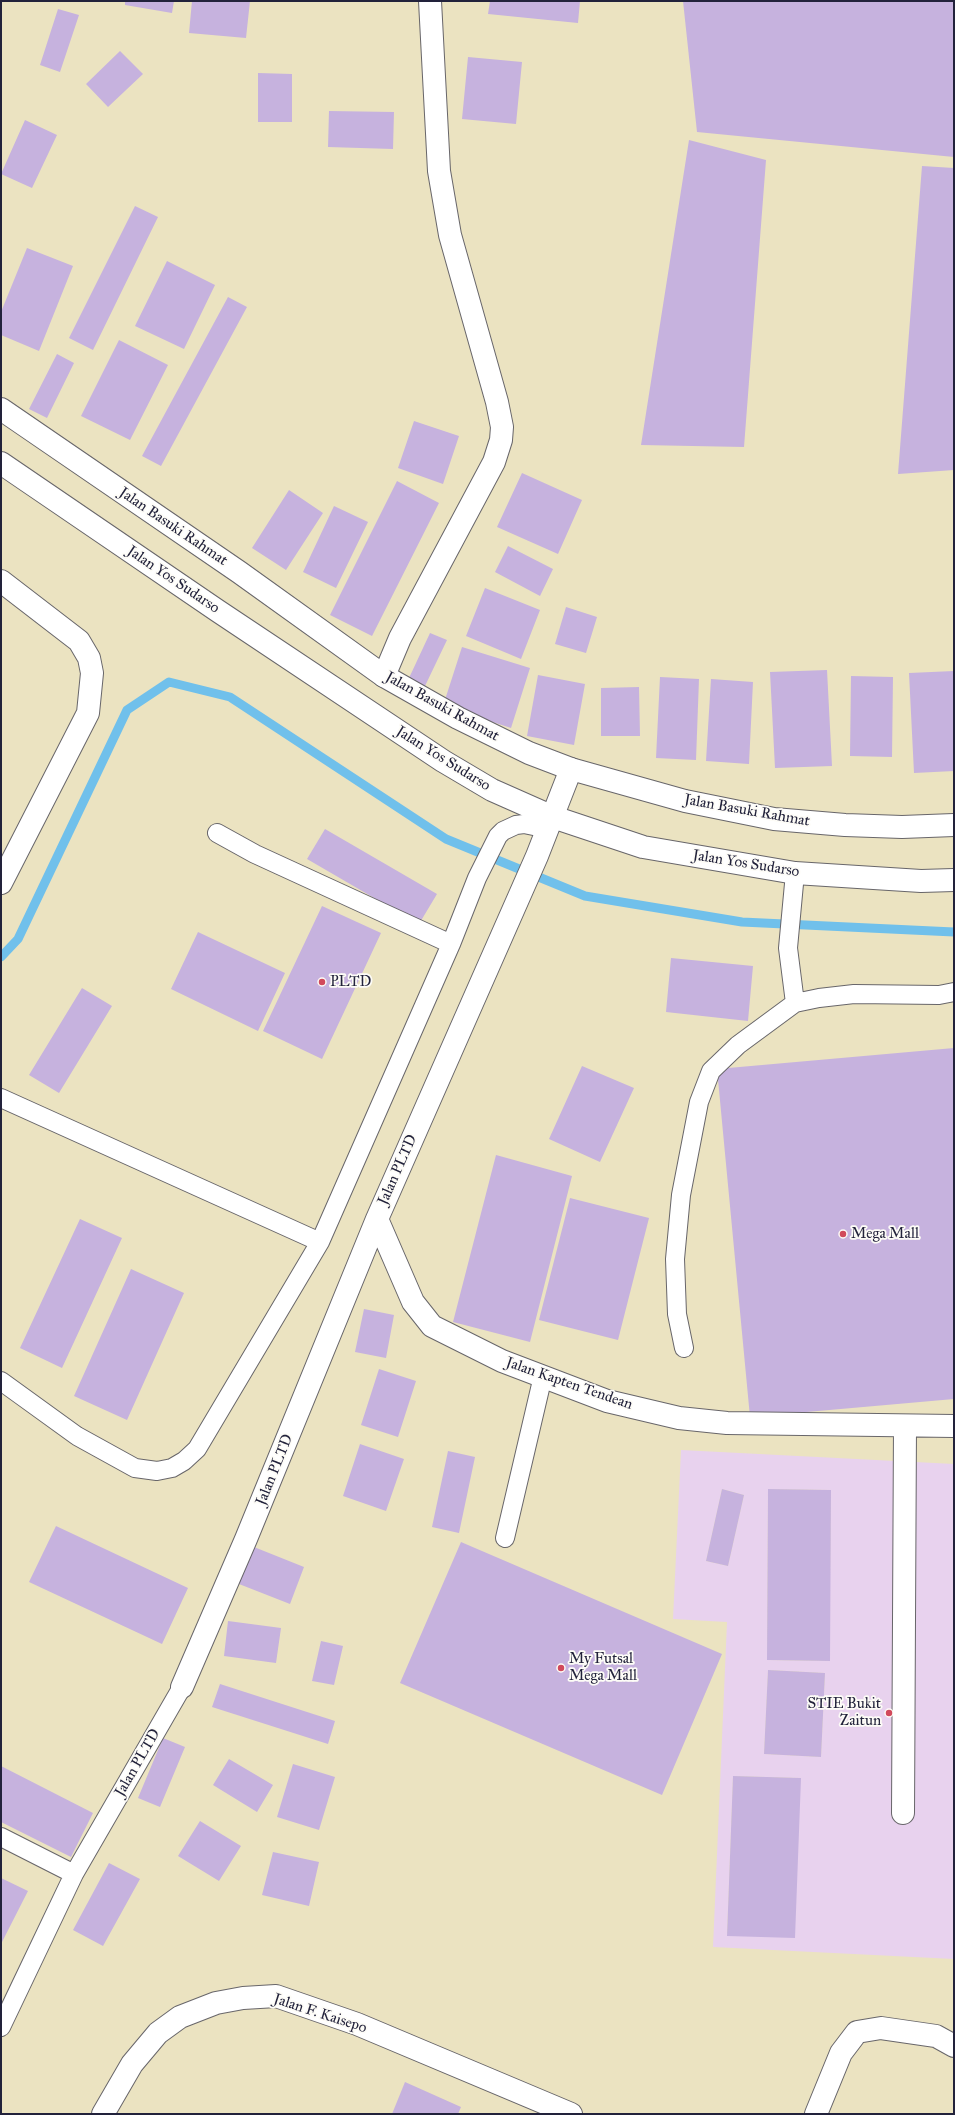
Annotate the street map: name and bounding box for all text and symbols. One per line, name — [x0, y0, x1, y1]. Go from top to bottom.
street label: Jalan Basuki Rahmat — [115, 484, 231, 570]
street label: Jalan Yos Sudarso — [123, 542, 223, 618]
street label: Jalan Basuki Rahmat — [382, 668, 502, 746]
street label: Jalan Yos Sudarso — [392, 723, 494, 795]
street label: Jalan Basuki Rahmat — [683, 791, 811, 831]
street label: Jalan Yos Sudarso — [691, 847, 801, 881]
place label: PLTD — [330, 973, 371, 991]
marker: PLTD — [317, 977, 327, 987]
street label: Jalan PLTD — [374, 1132, 422, 1208]
place label: Mega Mall — [851, 1225, 919, 1243]
marker: Mega Mall — [838, 1229, 848, 1239]
street label: Jalan Kapten Tendean — [503, 1354, 635, 1414]
street label: Jalan PLTD — [253, 1432, 297, 1508]
place label: My Futsal Mega Mall — [569, 1650, 637, 1685]
marker: My Futsal Mega Mall — [556, 1663, 566, 1673]
place label: STIE Bukit Zaitun — [807, 1695, 881, 1730]
marker: STIE Bukit Zaitun — [884, 1708, 894, 1718]
street label: Jalan PLTD — [111, 1726, 165, 1800]
street label: Jalan F. Kaisepo — [271, 1990, 369, 2038]

